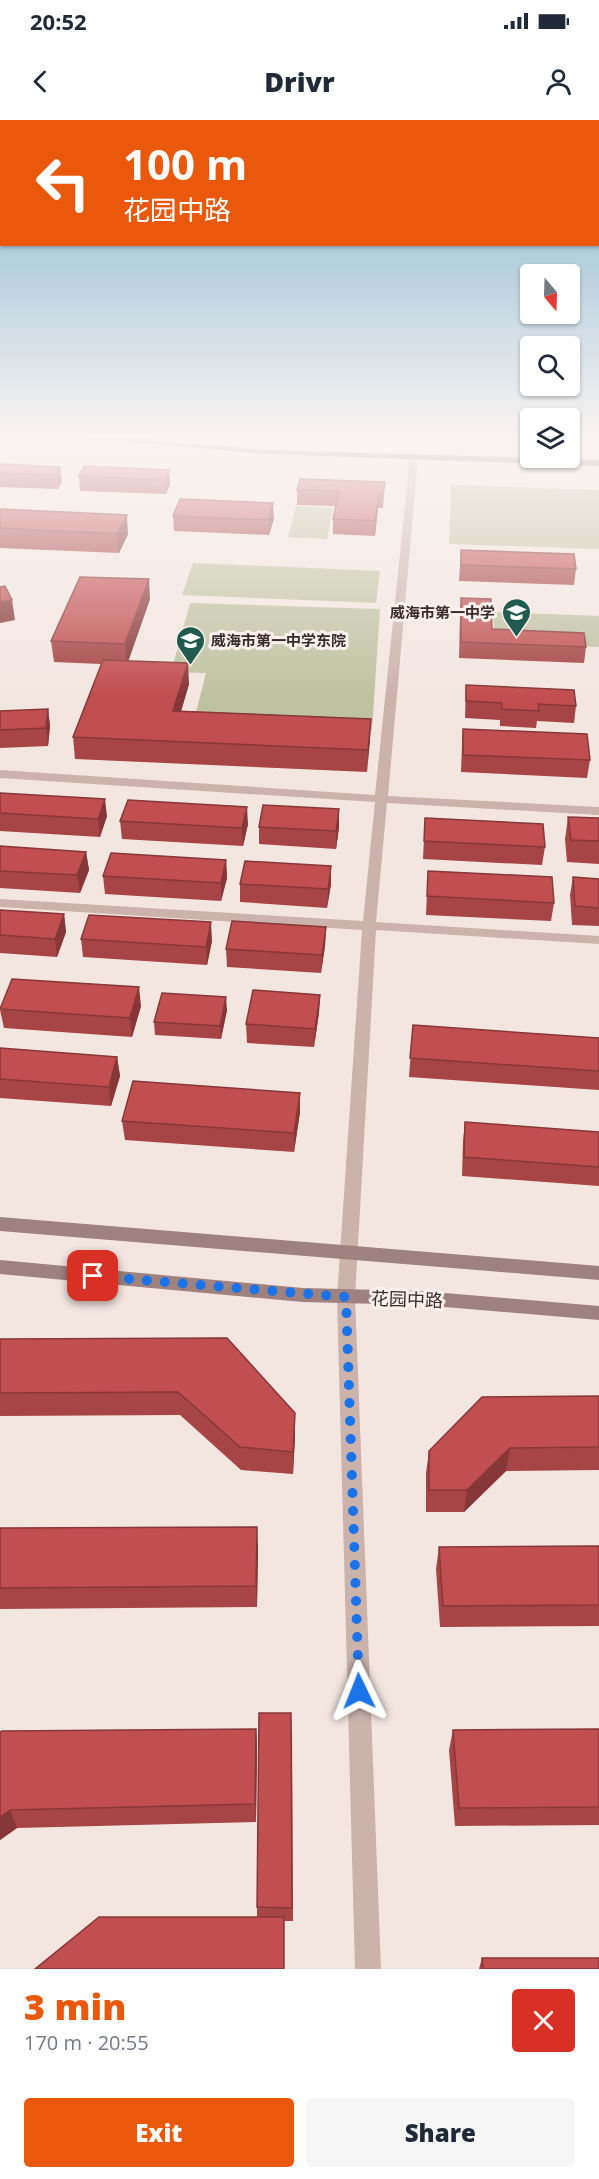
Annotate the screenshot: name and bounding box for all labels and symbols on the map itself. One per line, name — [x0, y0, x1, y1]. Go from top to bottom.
north arrow — [520, 264, 580, 324]
school or university icon: 威海市第一中学 — [500, 596, 532, 638]
place label: 威海市第一中学 — [390, 602, 495, 622]
school or university icon: 威海市第一中学东院 — [174, 624, 206, 666]
place label: 威海市第一中学东院 — [211, 630, 346, 650]
pin — [67, 1250, 118, 1301]
street label: 花园中路 — [371, 1286, 443, 1312]
position arrow — [327, 1659, 391, 1723]

